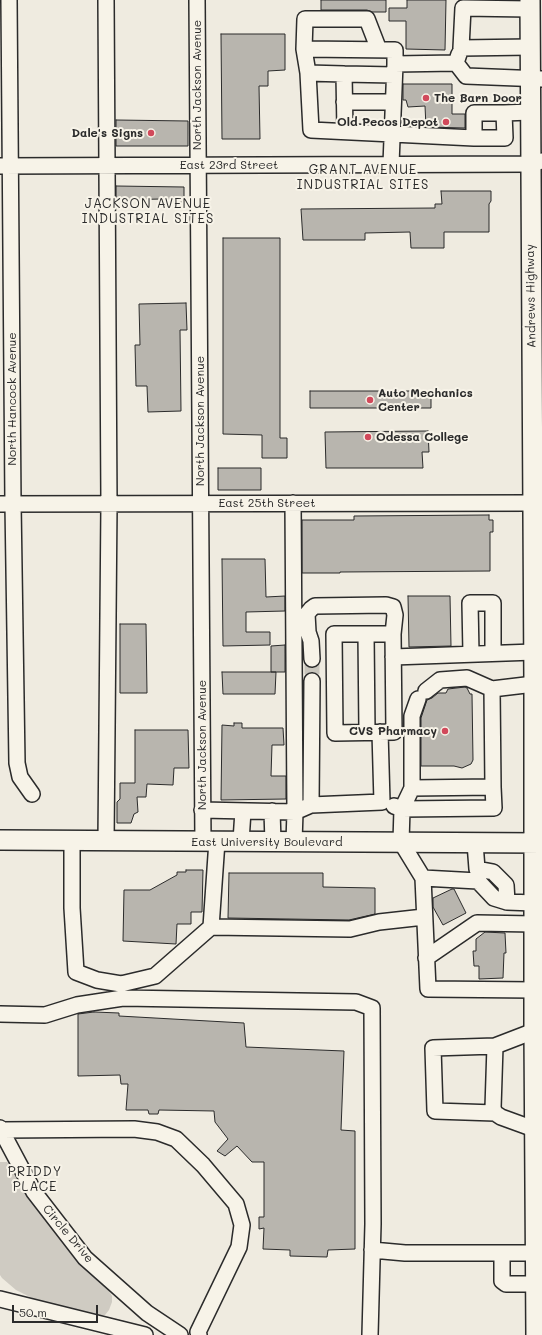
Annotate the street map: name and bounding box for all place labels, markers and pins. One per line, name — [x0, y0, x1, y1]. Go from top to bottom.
place label: The Barn Door — [434, 91, 522, 105]
marker: The Barn Door — [421, 93, 431, 103]
place label: Old Pecos Depot — [337, 115, 438, 129]
marker: Old Pecos Depot — [441, 117, 451, 127]
place label: Dale's Signs — [71, 126, 143, 140]
marker: Dale's Signs — [146, 128, 156, 138]
place label: Auto Mechanics Center — [378, 386, 473, 414]
marker: Auto Mechanics Center — [365, 395, 375, 405]
place label: Odessa College — [376, 430, 468, 444]
marker: Odessa College — [363, 432, 373, 442]
place label: CVS Pharmacy — [349, 724, 437, 738]
marker: CVS Pharmacy — [440, 726, 450, 736]

